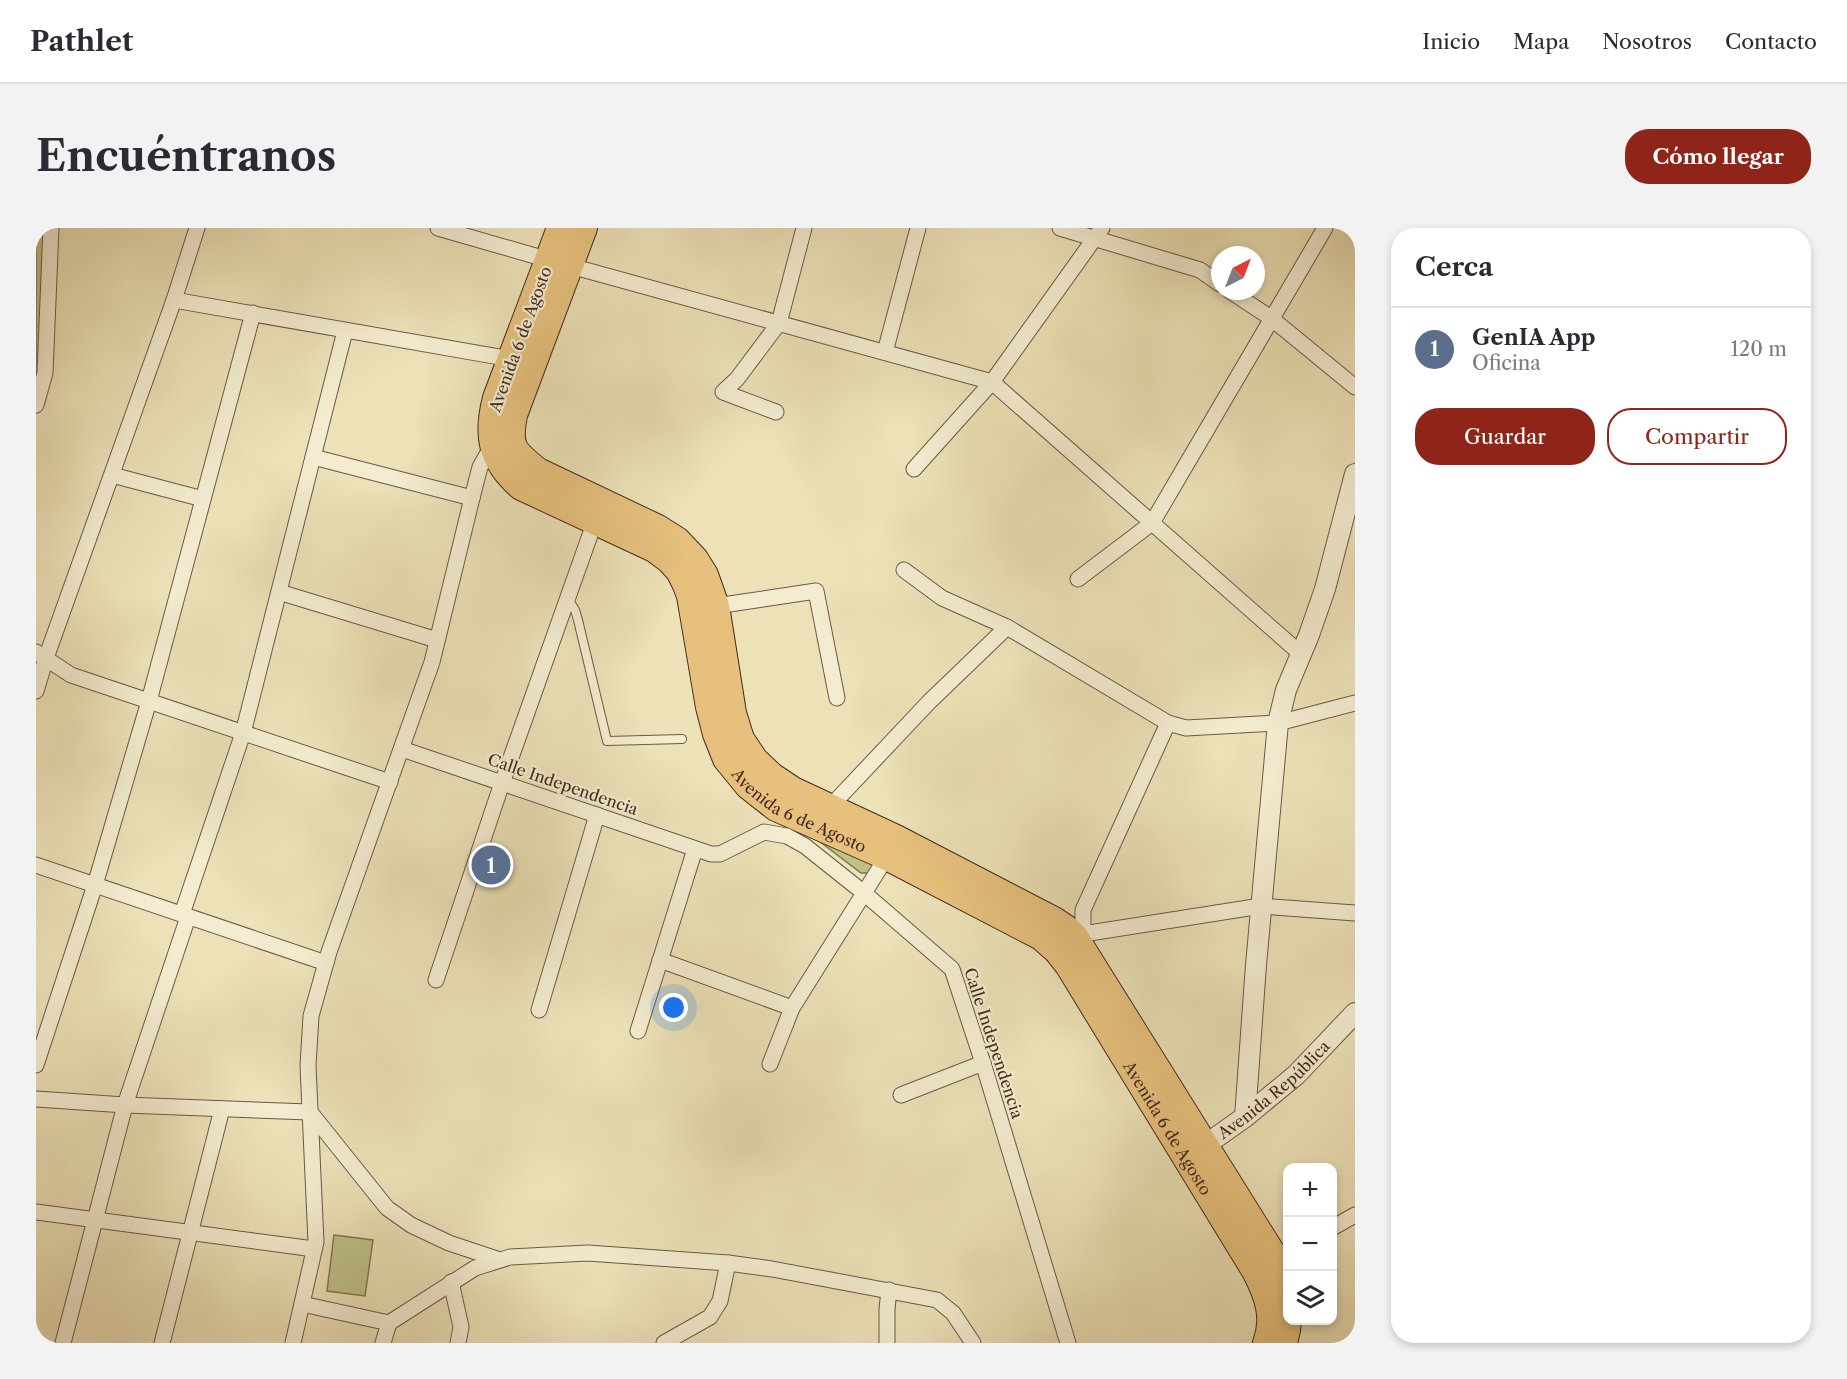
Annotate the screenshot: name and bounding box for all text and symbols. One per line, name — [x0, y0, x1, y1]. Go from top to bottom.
text: Pathlet — [30, 24, 133, 58]
text: Inicio — [1422, 29, 1480, 54]
text: Mapa — [1513, 29, 1569, 54]
text: Nosotros — [1602, 29, 1692, 54]
text: Contacto — [1725, 29, 1817, 54]
button: Cómo llegar — [1625, 129, 1811, 184]
text: Encuéntranos — [36, 130, 336, 182]
north arrow — [1211, 246, 1265, 300]
text: Cerca — [1415, 251, 1493, 283]
street label: Avenida 6 de Agosto — [484, 263, 556, 415]
text: GenIA App — [1472, 324, 1595, 351]
text: 1 — [1430, 337, 1439, 361]
text: 120 m — [1730, 337, 1787, 361]
text: Oficina — [1472, 351, 1541, 375]
button: Guardar — [1415, 408, 1595, 465]
button: Compartir — [1607, 408, 1787, 465]
street label: Calle Independencia — [485, 749, 641, 819]
street label: Avenida 6 de Agosto — [727, 763, 870, 857]
pin: 1 — [472, 842, 510, 888]
street label: Calle Independencia — [960, 965, 1028, 1122]
your location — [659, 993, 688, 1022]
street label: Avenida República — [1213, 1036, 1334, 1144]
street label: Avenida 6 de Agosto — [1119, 1057, 1216, 1199]
map controls — [1283, 1163, 1337, 1325]
button: + — [1283, 1163, 1337, 1217]
button: − — [1283, 1217, 1337, 1271]
button: layers — [1283, 1271, 1337, 1325]

